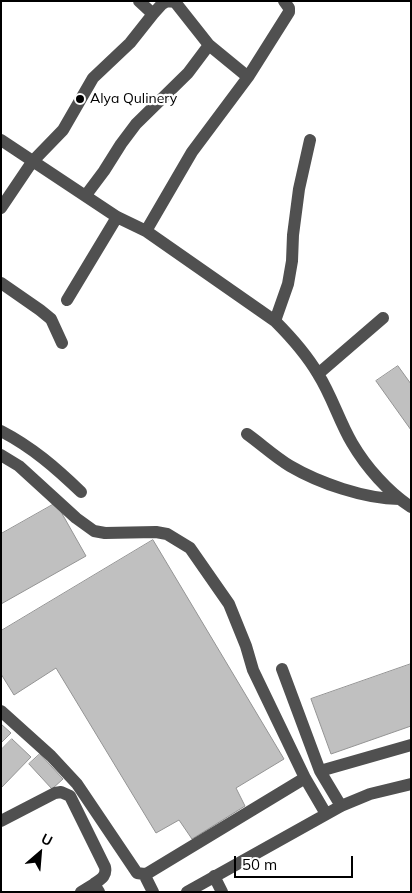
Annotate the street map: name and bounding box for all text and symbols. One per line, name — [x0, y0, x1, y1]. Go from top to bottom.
place label: Alya Qulinery — [90, 91, 177, 107]
marker: Alya Qulinery — [74, 93, 86, 105]
north arrow — [15, 828, 65, 878]
text: U — [38, 829, 56, 850]
scale bar — [237, 846, 356, 878]
text: 50 m — [242, 855, 277, 874]

